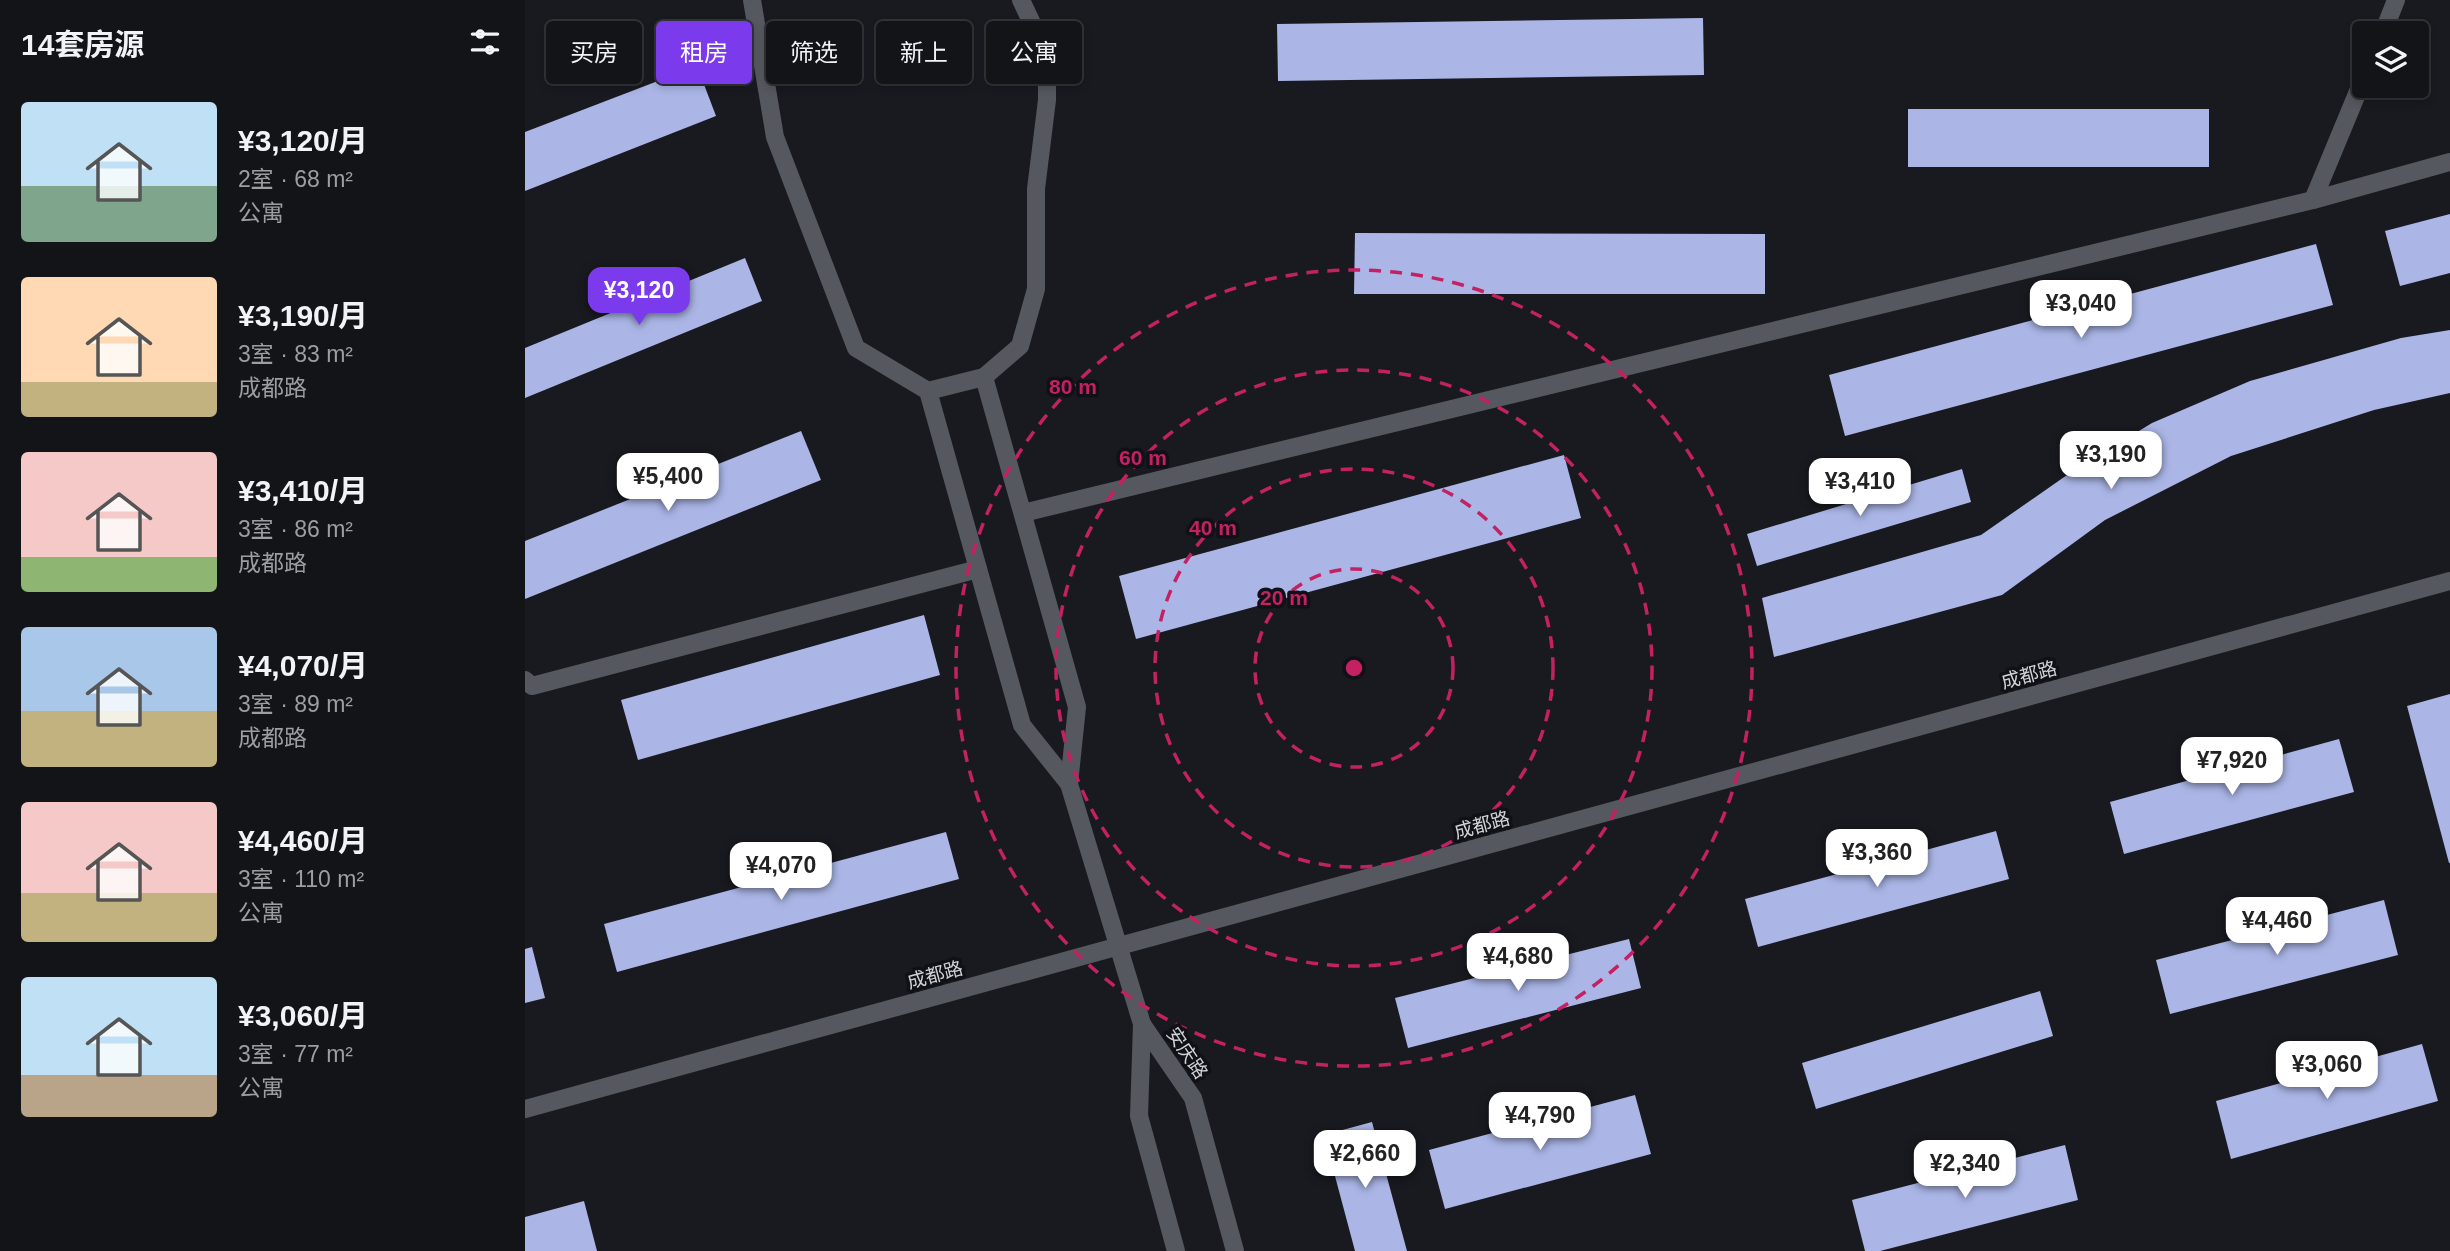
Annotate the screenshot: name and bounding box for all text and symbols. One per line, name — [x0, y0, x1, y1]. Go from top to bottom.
chip: 买房 — [546, 21, 642, 84]
chip: 租房 — [656, 21, 752, 84]
chip: 筛选 — [766, 21, 862, 84]
chip: 新上 — [876, 21, 972, 84]
chip: 公寓 — [986, 21, 1082, 84]
map controls — [2352, 21, 2429, 98]
button: layers — [2352, 21, 2429, 98]
icon: filters — [466, 23, 504, 61]
text: 14套房源 — [21, 28, 144, 61]
text: ¥3,120/月 — [238, 124, 368, 157]
icon: home — [77, 130, 161, 214]
text: 2室 · 68 m² — [238, 166, 353, 192]
text: 公寓 — [238, 200, 284, 226]
pin: ¥3,120 — [582, 268, 696, 327]
text: ¥3,120 — [604, 277, 674, 303]
pin: ¥3,040 — [2024, 280, 2138, 340]
text: ¥3,040 — [2046, 290, 2116, 316]
text: ¥3,190/月 — [238, 299, 368, 332]
icon: home — [77, 305, 161, 389]
text: 3室 · 83 m² — [238, 341, 353, 367]
text: 成都路 — [238, 375, 307, 401]
text: 80 m — [1049, 375, 1097, 398]
pin: ¥3,190 — [2054, 432, 2168, 491]
text: ¥3,190 — [2076, 441, 2146, 467]
text: 60 m — [1119, 446, 1167, 469]
pin: ¥5,400 — [611, 454, 725, 513]
pin: ¥3,410 — [1803, 458, 1917, 518]
text: ¥5,400 — [633, 463, 703, 489]
text: ¥3,410 — [1825, 468, 1895, 494]
text: ¥3,410/月 — [238, 474, 368, 507]
icon: home — [77, 480, 161, 564]
text: 3室 · 86 m² — [238, 516, 353, 542]
text: 40 m — [1189, 516, 1237, 539]
text: 成都路 — [238, 550, 307, 576]
text: 20 m — [1260, 586, 1308, 609]
text: ¥4,070/月 — [238, 649, 368, 682]
icon: home — [77, 655, 161, 739]
centre of rings — [1342, 656, 1366, 680]
street label: 成都路 — [1999, 657, 2059, 693]
text: 3室 · 89 m² — [238, 691, 353, 717]
text: 成都路 — [238, 725, 307, 751]
pin: ¥7,920 — [2175, 738, 2289, 797]
text: ¥7,920 — [2197, 747, 2267, 773]
street label: 成都路 — [1452, 807, 1512, 843]
text: ¥4,460/月 — [238, 824, 368, 857]
icon: home — [77, 830, 161, 914]
pin: ¥3,360 — [1820, 830, 1934, 889]
text: ¥3,360 — [1842, 839, 1912, 865]
pin: ¥4,070 — [724, 842, 838, 902]
text: ¥4,070 — [746, 852, 816, 878]
text: 3室 · 110 m² — [238, 866, 364, 892]
pin: ¥4,460 — [2220, 898, 2334, 957]
text: 公寓 — [238, 900, 284, 926]
text: ¥4,460 — [2242, 907, 2312, 933]
pin: ¥4,680 — [1461, 934, 1575, 993]
text: ¥4,680 — [1483, 943, 1553, 969]
street label: 成都路 — [905, 957, 965, 993]
text: ¥3,060/月 — [238, 999, 368, 1032]
icon: home — [77, 1005, 161, 1089]
street label: 安庆路 — [1162, 1023, 1212, 1083]
text: 3室 · 77 m² — [238, 1041, 353, 1067]
pin: ¥3,060 — [2270, 1042, 2384, 1101]
text: ¥3,060 — [2292, 1051, 2362, 1077]
text: 公寓 — [238, 1075, 284, 1101]
pin: ¥4,790 — [1483, 1092, 1597, 1152]
text: ¥4,790 — [1505, 1102, 1575, 1128]
pin: ¥2,660 — [1308, 1130, 1422, 1190]
text: ¥2,660 — [1330, 1140, 1400, 1166]
pin: ¥2,340 — [1908, 1140, 2022, 1200]
text: ¥2,340 — [1930, 1150, 2000, 1176]

